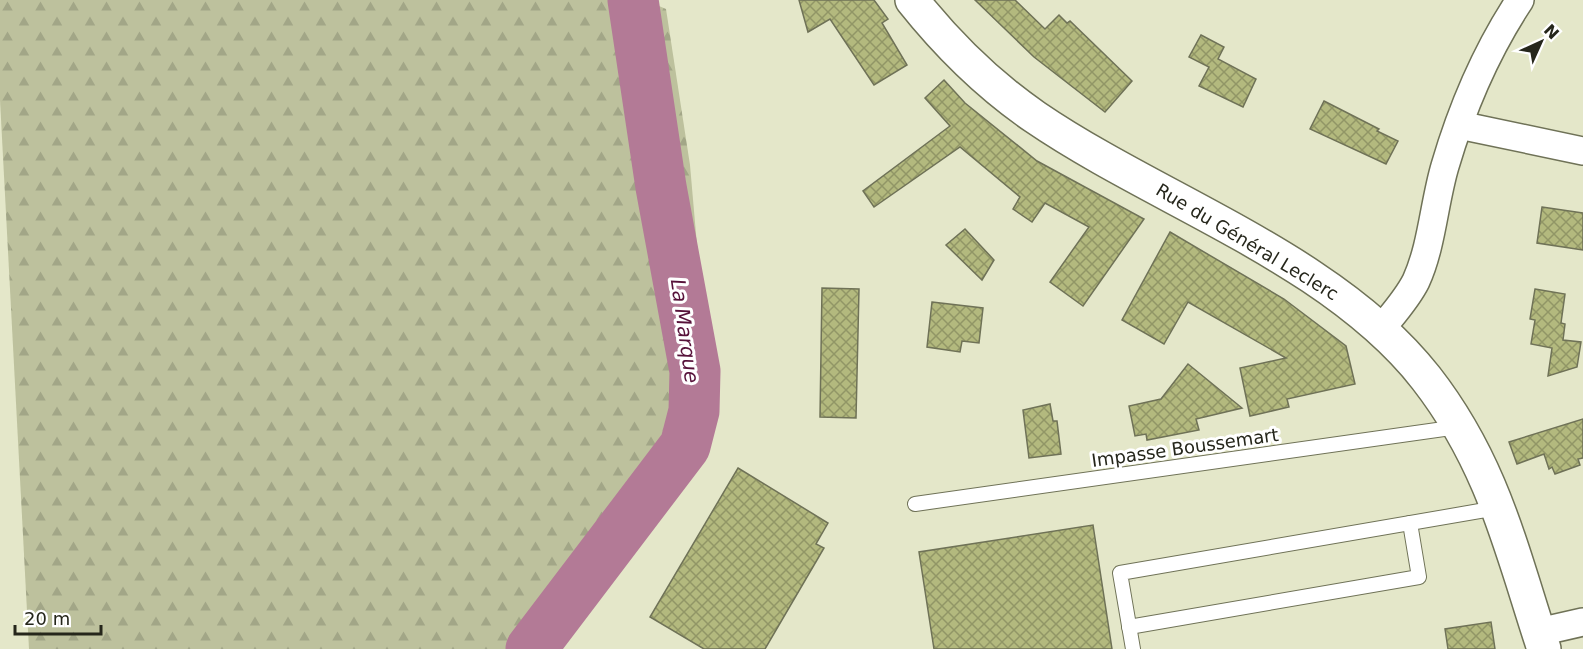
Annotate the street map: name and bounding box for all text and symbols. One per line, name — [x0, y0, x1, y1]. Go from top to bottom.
north arrow — [1511, 12, 1571, 72]
text: N — [1540, 20, 1563, 43]
street label: Rue du Général Leclerc — [1152, 179, 1342, 304]
water label: La Marque — [666, 277, 704, 385]
street label: Impasse Boussemart — [1090, 424, 1280, 471]
scale bar — [15, 598, 100, 636]
text: 20 m — [24, 608, 70, 629]

